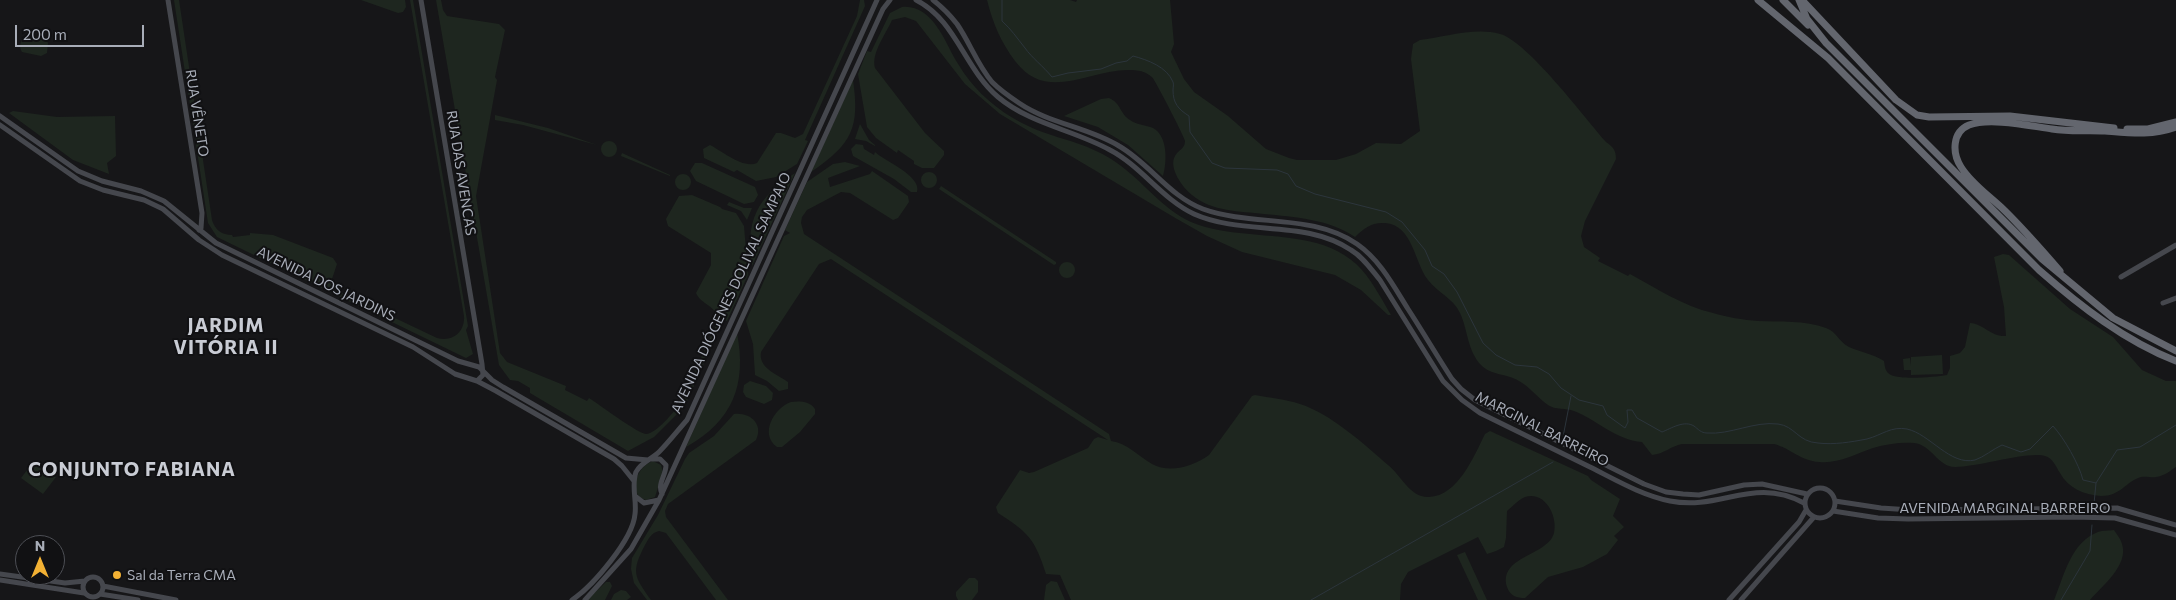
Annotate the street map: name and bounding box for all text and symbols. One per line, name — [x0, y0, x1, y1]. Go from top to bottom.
scale bar — [18, 15, 146, 47]
text: 200 m — [23, 25, 67, 43]
street label: RUA VÊNETO — [182, 68, 212, 158]
street label: RUA DAS AVENCAS — [443, 109, 479, 237]
street label: AVENIDA DIÓGENES DOLIVAL SAMPAIO — [668, 170, 794, 416]
street label: AVENIDA DOS JARDINS — [254, 243, 398, 325]
district label: JARDIM VITÓRIA II — [172, 315, 280, 359]
street label: MARGINAL BARREIRO — [1472, 388, 1612, 470]
district label: CONJUNTO FABIANA — [26, 459, 238, 481]
street label: AVENIDA MARGINAL BARREIRO — [1900, 500, 2110, 516]
north arrow — [15, 535, 65, 585]
text: N — [35, 537, 45, 554]
place label: Sal da Terra CMA — [127, 567, 236, 583]
marker: Sal da Terra CMA — [111, 569, 123, 581]

